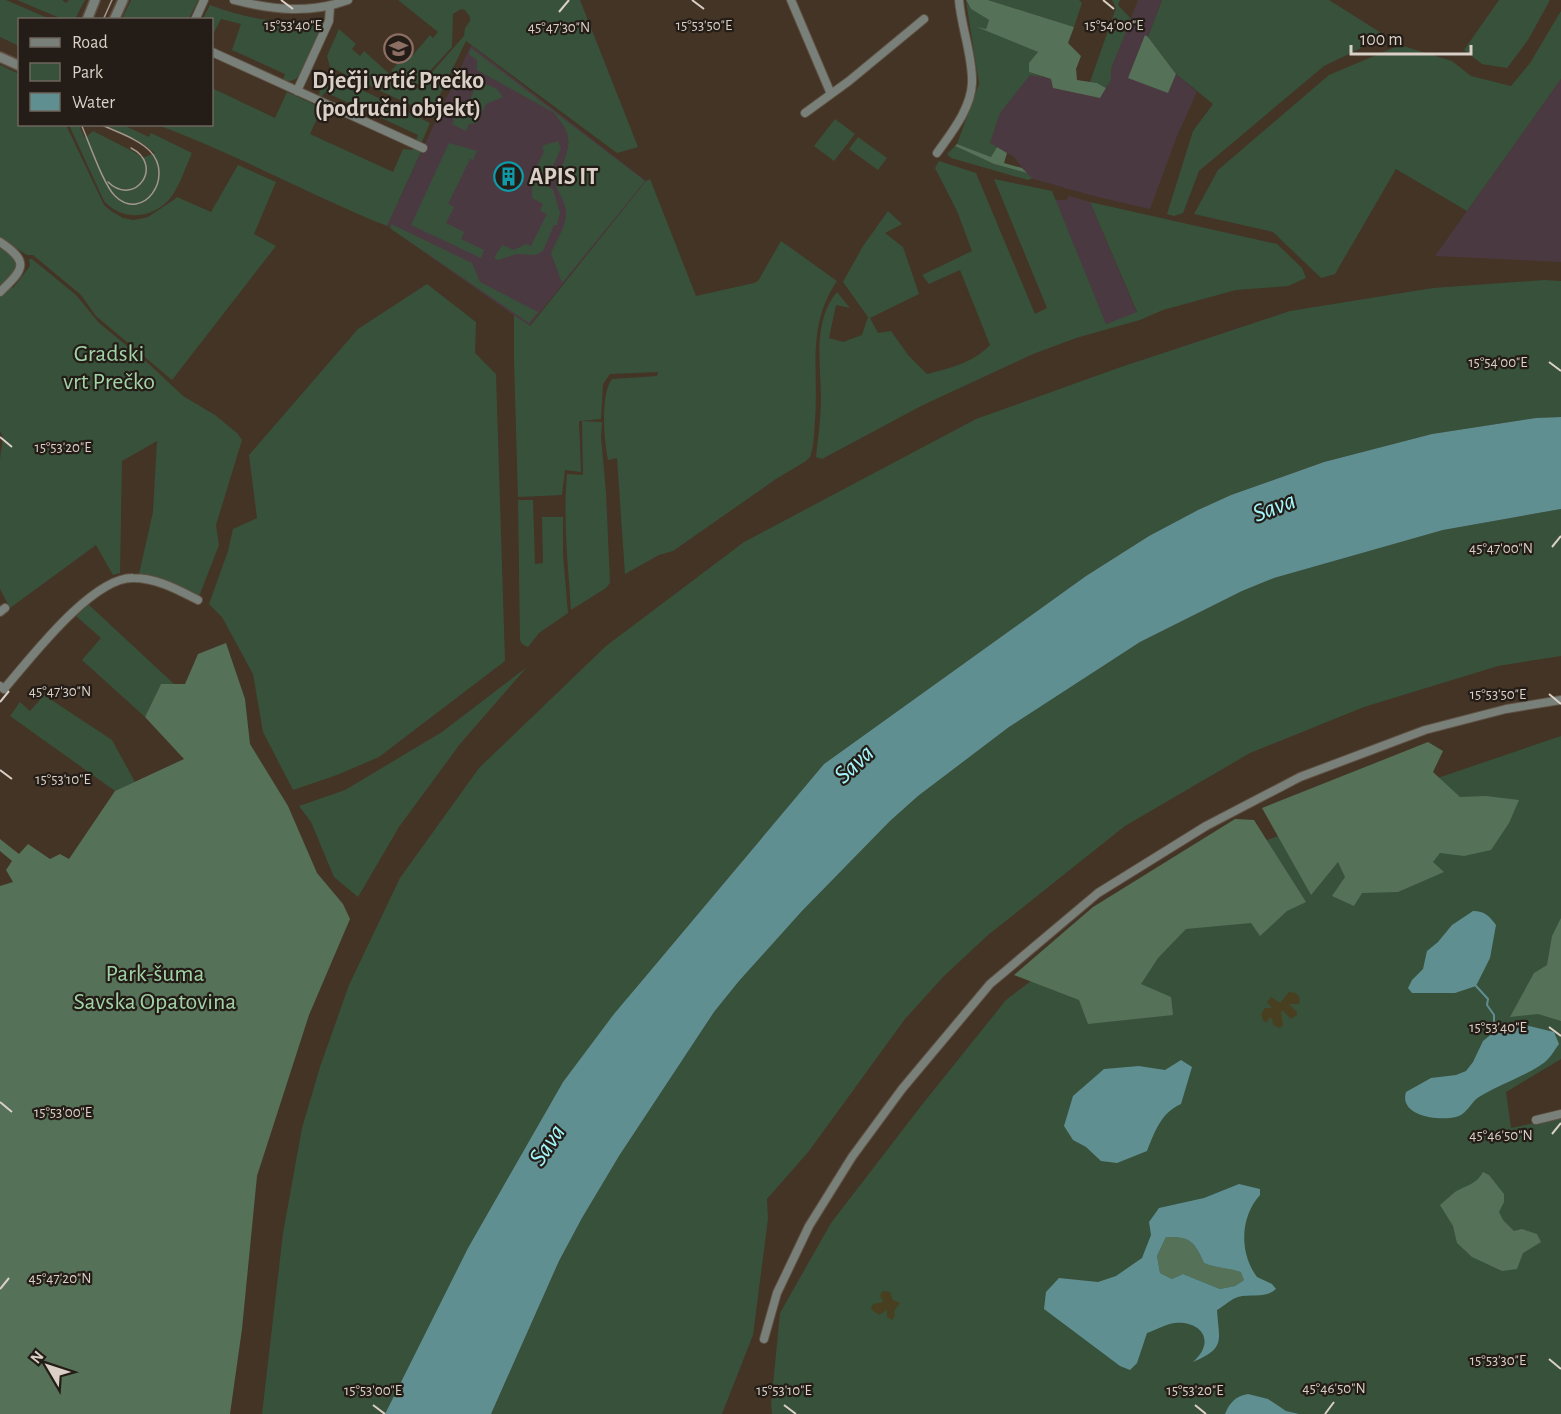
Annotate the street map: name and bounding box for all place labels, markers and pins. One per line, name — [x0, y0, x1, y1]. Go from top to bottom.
school or university icon: Dječji vrtić Prečko (područni objekt) — [382, 32, 414, 64]
place label: Dječji vrtić Prečko (područni objekt) — [312, 69, 484, 121]
building icon: APIS IT — [492, 161, 524, 193]
place label: APIS IT — [529, 165, 598, 189]

